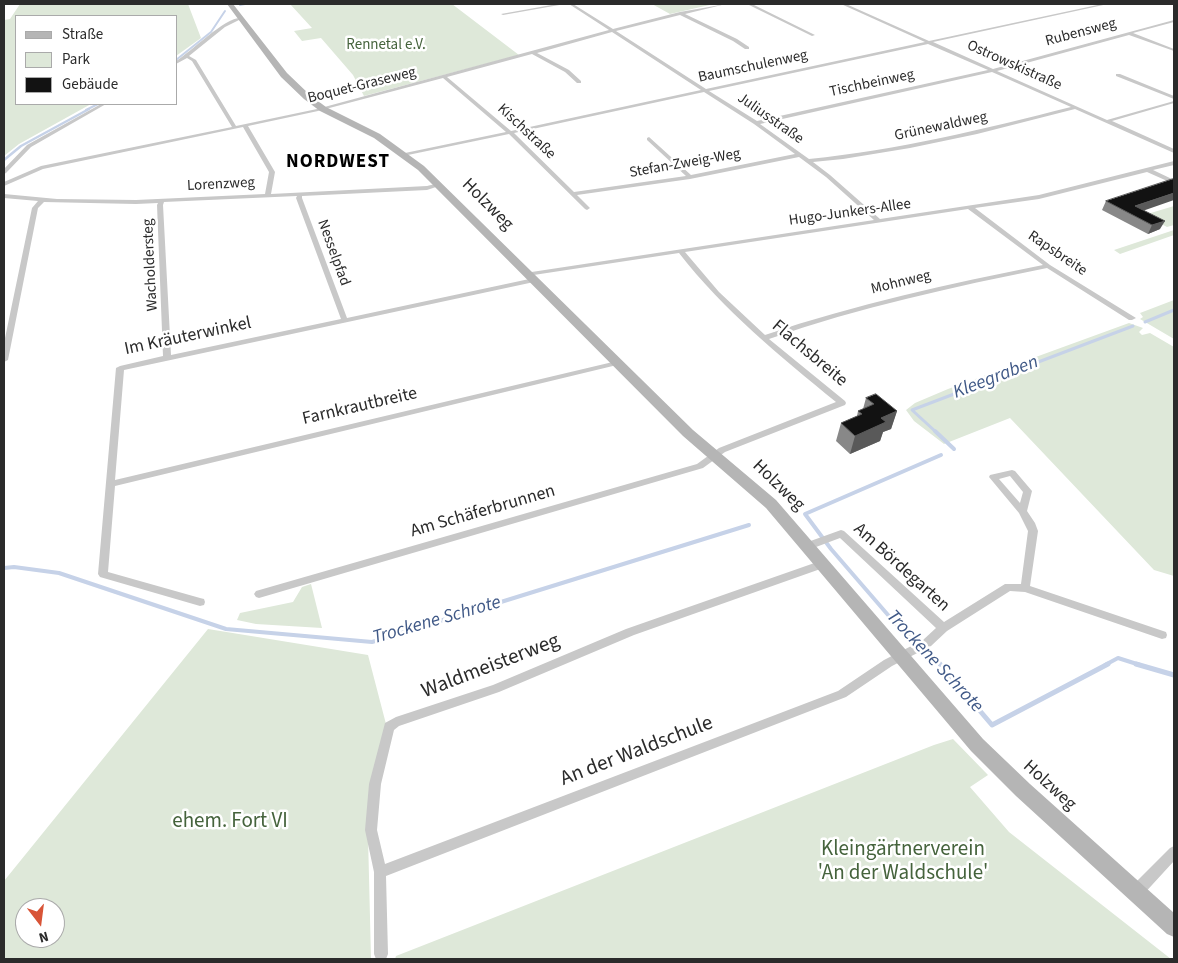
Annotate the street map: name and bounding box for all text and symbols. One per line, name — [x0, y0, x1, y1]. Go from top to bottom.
legend — [15, 15, 178, 105]
street label: Rubensweg — [1044, 15, 1118, 51]
text: Straße — [62, 24, 103, 45]
park label: Rennetal e.V. — [346, 37, 426, 55]
street label: Ostrowskistraße — [964, 37, 1064, 95]
street label: Baumschulenweg — [697, 47, 809, 87]
text: Park — [62, 49, 90, 70]
street label: Boquet-Graseweg — [306, 64, 418, 108]
street label: Tischbeinweg — [828, 66, 916, 102]
text: Gebäude — [62, 74, 118, 95]
street label: Juliusstraße — [733, 90, 807, 148]
street label: Kischstraße — [493, 100, 559, 164]
street label: Grünewaldweg — [893, 108, 989, 146]
street label: Stefan-Zweig-Weg — [628, 145, 742, 183]
district label: NORDWEST — [285, 152, 391, 174]
street label: Lorenzweg — [187, 174, 255, 196]
street label: Holzweg — [457, 175, 517, 235]
street label: Hugo-Junkers-Allee — [788, 196, 912, 230]
street label: Nesselpfad — [313, 217, 353, 289]
street label: Wacholdersteg — [140, 218, 162, 312]
street label: Rapsbreite — [1024, 228, 1090, 280]
street label: Mohnweg — [869, 267, 933, 299]
street label: Im Kräuterwinkel — [123, 313, 253, 361]
street label: Flachsbreite — [767, 316, 851, 392]
water label: Kleegraben — [950, 351, 1042, 405]
street label: Farnkrautbreite — [300, 383, 420, 431]
street label: Holzweg — [747, 456, 809, 516]
street label: Am Schäferbrunnen — [408, 481, 558, 543]
street label: Am Bördegarten — [848, 519, 954, 617]
water label: Trockene Schrote — [370, 592, 504, 650]
water label: Trockene Schrote — [881, 606, 987, 718]
street label: Waldmeisterweg — [418, 629, 564, 705]
street label: An der Waldschule — [557, 711, 717, 793]
street label: Holzweg — [1018, 756, 1080, 816]
park label: ehem. Fort VI — [172, 809, 288, 835]
park label: Kleingärtnerverein 'An der Waldschule' — [818, 837, 988, 887]
north arrow — [15, 898, 65, 948]
text: N — [37, 926, 51, 947]

